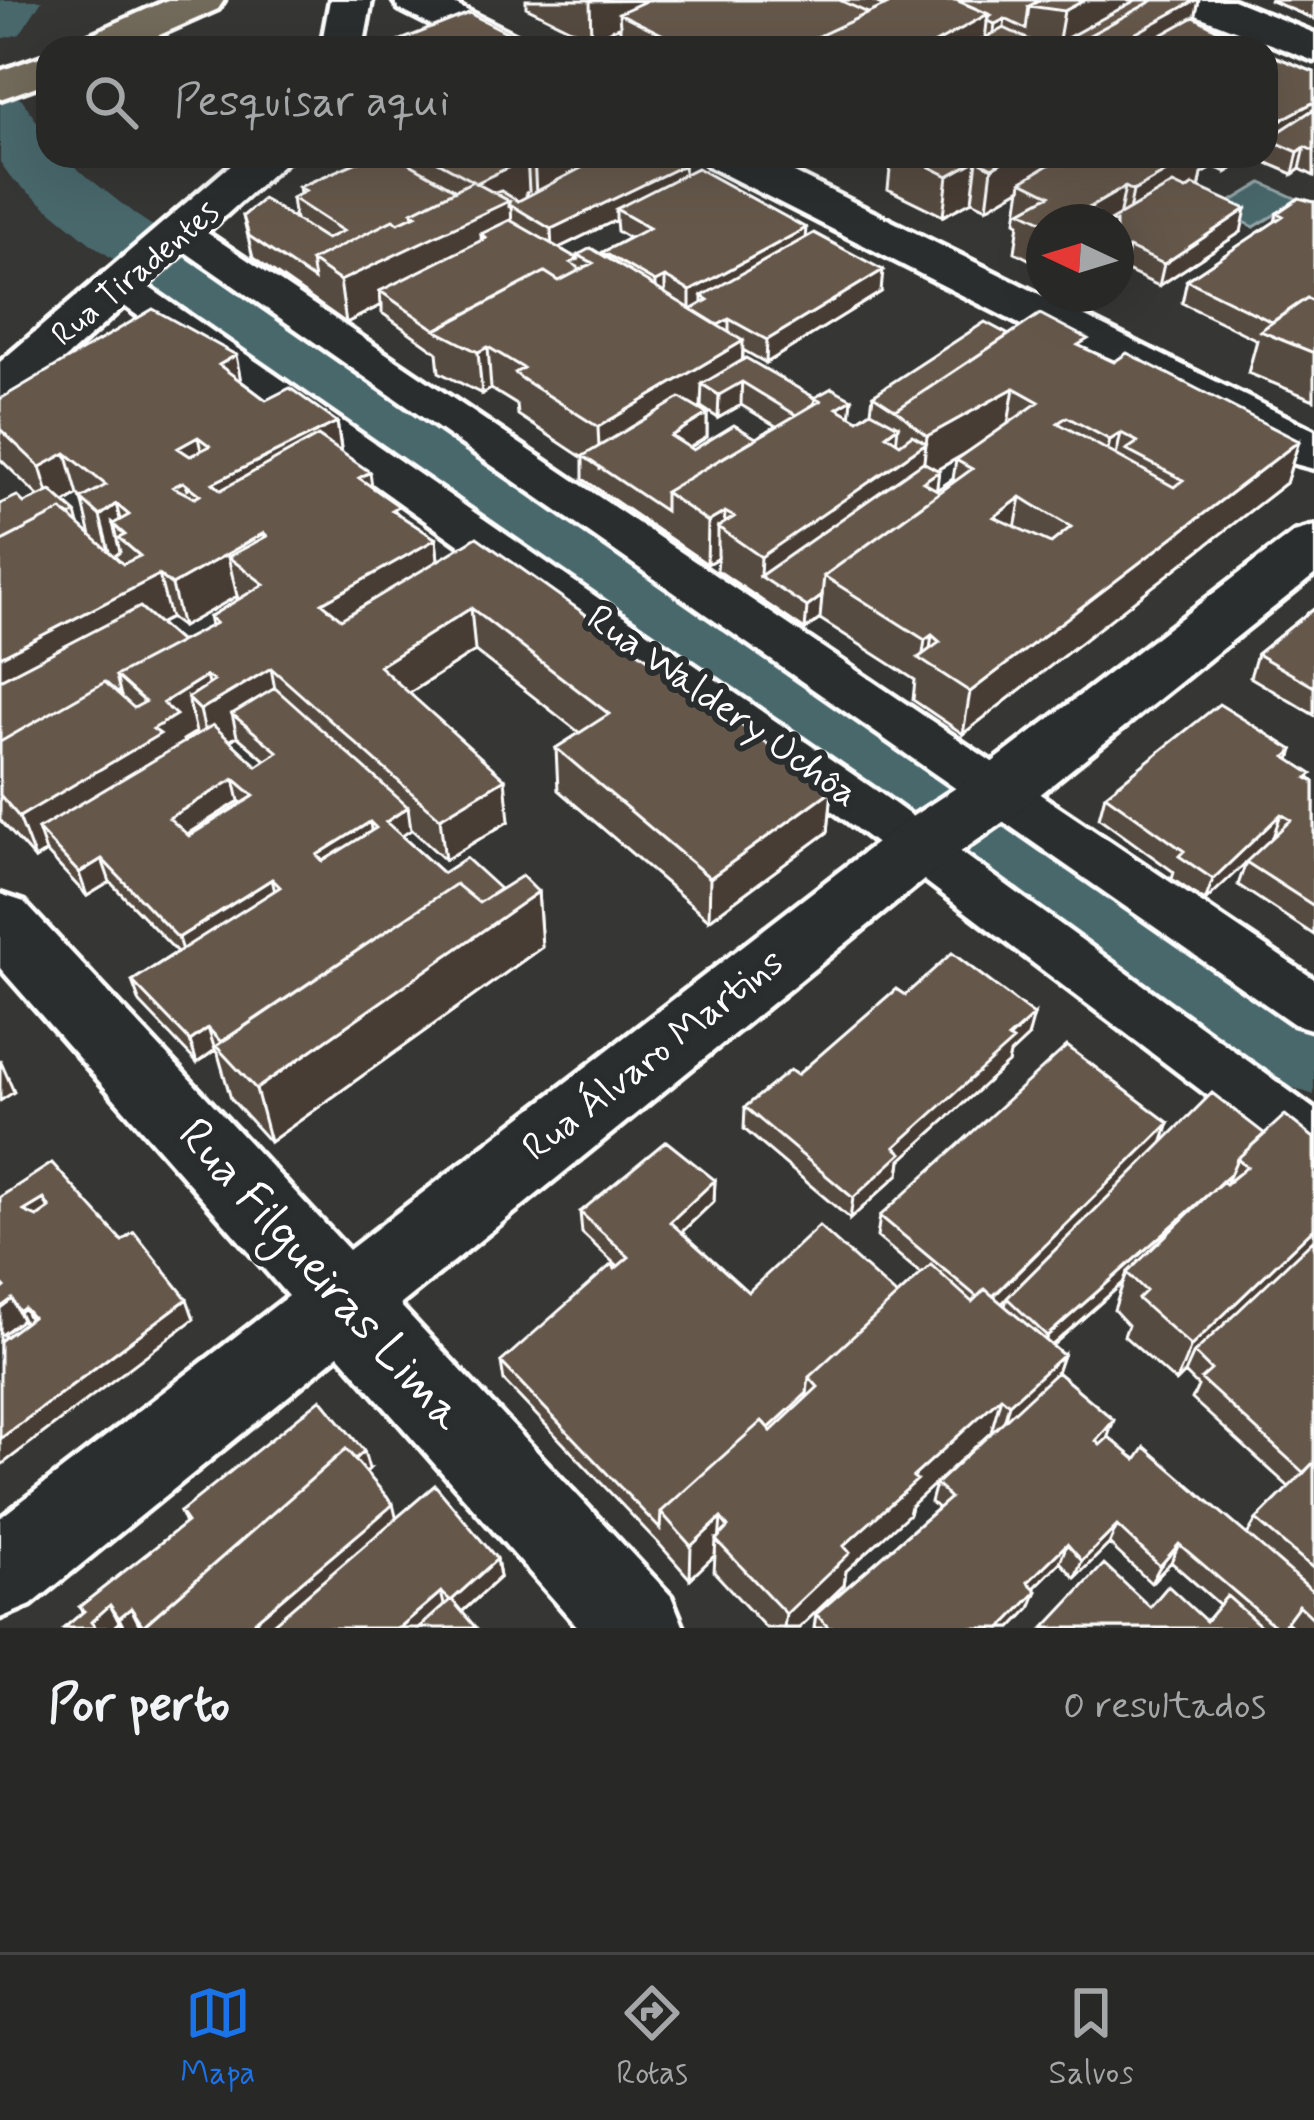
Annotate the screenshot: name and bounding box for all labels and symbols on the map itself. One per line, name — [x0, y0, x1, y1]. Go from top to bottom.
street label: Rua Tiradentes — [43, 191, 229, 357]
north arrow — [1026, 204, 1134, 312]
street label: Rua Waldery Uchôa — [576, 594, 868, 820]
street label: Rua Álvaro Martins — [513, 938, 795, 1174]
street label: Rua Filgueiras Lima — [161, 1105, 477, 1447]

